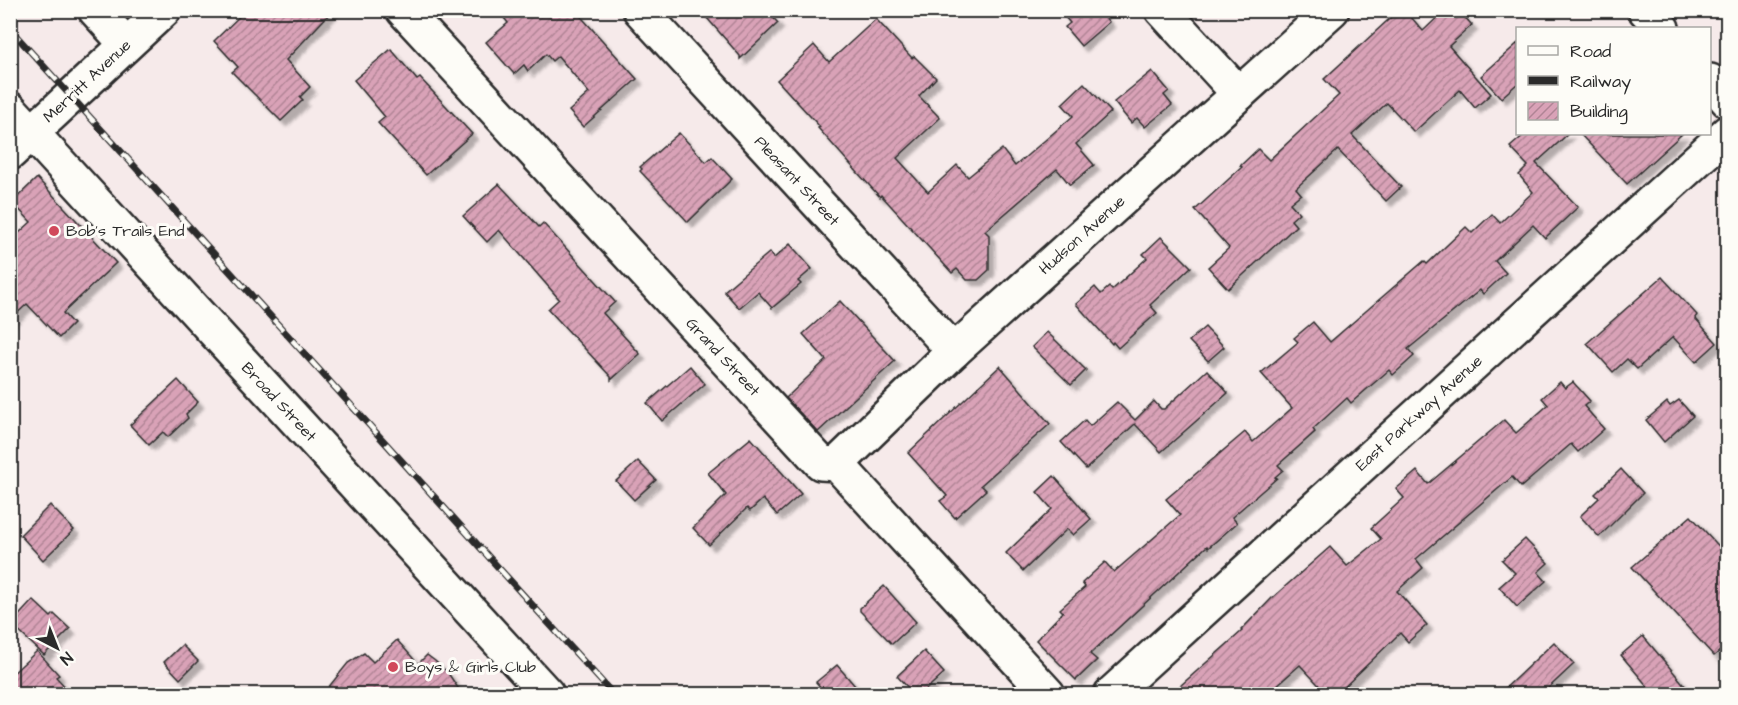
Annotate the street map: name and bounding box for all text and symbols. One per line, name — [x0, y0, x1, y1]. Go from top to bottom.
legend — [1516, 27, 1711, 135]
street label: Merritt Avenue — [38, 34, 136, 128]
text: Road — [1570, 39, 1611, 64]
text: Railway — [1570, 69, 1631, 95]
text: Building — [1570, 99, 1628, 125]
street label: Pleasant Street — [749, 131, 845, 231]
street label: Hudson Avenue — [1034, 190, 1130, 280]
place label: Bob's Trails End — [66, 220, 184, 242]
marker: Bob's Trails End — [47, 224, 61, 238]
street label: Grand Street — [681, 313, 766, 401]
street label: East Parkway Avenue — [1351, 350, 1488, 477]
street label: Broad Street — [236, 357, 322, 447]
north arrow — [27, 618, 87, 678]
text: N — [55, 647, 77, 670]
place label: Boys & Girls Club — [405, 656, 536, 679]
marker: Boys & Girls Club — [386, 660, 400, 674]

